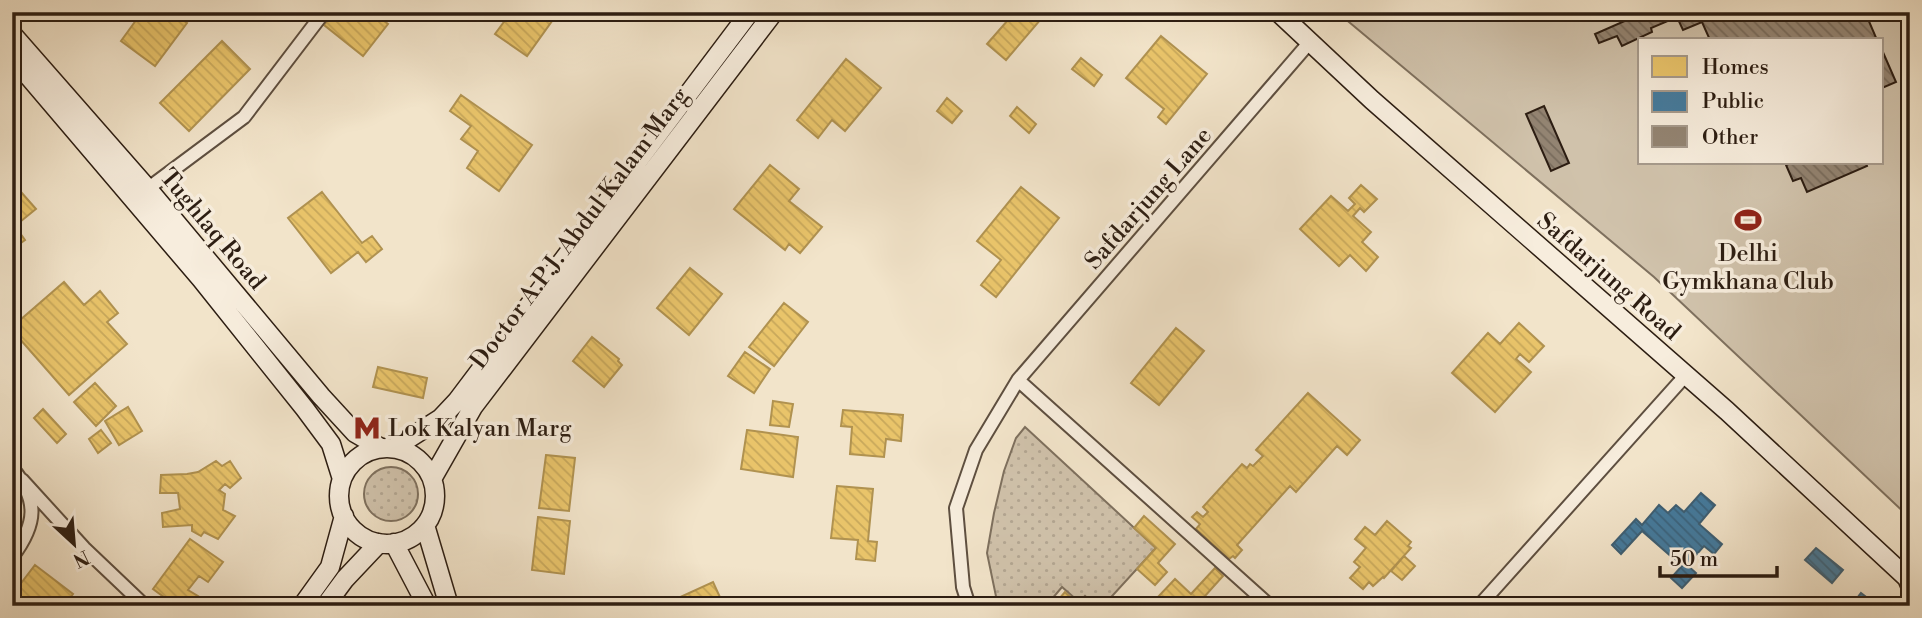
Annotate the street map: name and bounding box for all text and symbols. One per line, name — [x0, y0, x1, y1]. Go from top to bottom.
legend — [1638, 38, 1884, 164]
text: Homes — [1702, 55, 1769, 81]
street label: Doctor A.P.J. Abdul Kalam Marg — [464, 81, 696, 375]
text: Public — [1702, 89, 1764, 115]
street label: Safdarjung Lane — [1079, 121, 1219, 276]
text: Other — [1702, 125, 1758, 151]
street label: Tughlaq Road — [153, 163, 272, 297]
sports icon: Delhi Gymkhana Club — [1733, 205, 1763, 235]
street label: Safdarjung Road — [1531, 206, 1686, 347]
place label: Delhi Gymkhana Club — [1662, 239, 1834, 297]
metro station icon: Lok Kalyan Marg — [352, 413, 382, 443]
place label: Lok Kalyan Marg — [388, 414, 572, 444]
north arrow — [38, 510, 108, 580]
scale bar — [1660, 534, 1777, 578]
text: N — [69, 544, 93, 572]
text: 50 m — [1670, 547, 1718, 573]

